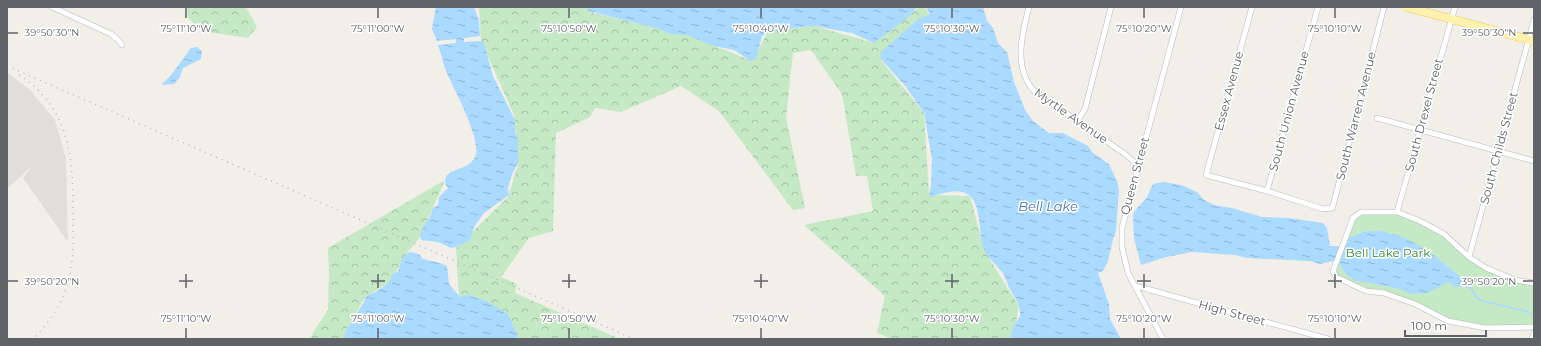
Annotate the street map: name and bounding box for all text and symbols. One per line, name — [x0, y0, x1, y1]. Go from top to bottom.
text: 75°11'10"W — [161, 22, 211, 35]
text: 75°11'00"W — [351, 22, 405, 35]
text: 75°10'50"W — [541, 22, 597, 35]
text: 75°10'40"W — [733, 22, 789, 35]
text: 75°10'30"W — [924, 22, 980, 35]
text: 75°10'20"W — [1116, 22, 1172, 35]
text: 75°10'10"W — [1308, 22, 1362, 35]
text: 39°50'30"N — [25, 26, 79, 39]
text: 39°50'30"N — [1462, 26, 1516, 39]
street label: South Union Avenue — [1265, 49, 1312, 173]
street label: Essex Avenue — [1211, 50, 1246, 132]
street label: South Warren Avenue — [1332, 50, 1379, 182]
street label: South Drexel Street — [1401, 56, 1446, 173]
street label: Myrtle Avenue — [1031, 85, 1111, 147]
street label: South Childs Street — [1476, 90, 1521, 206]
street label: Queen Street — [1117, 135, 1152, 217]
water label: Bell Lake — [1018, 198, 1078, 214]
park label: Bell Lake Park — [1346, 245, 1431, 260]
text: 39°50'20"N — [25, 275, 79, 288]
text: 39°50'20"N — [1462, 275, 1516, 288]
street label: High Street — [1197, 296, 1267, 329]
text: 75°11'10"W — [161, 312, 211, 325]
text: 75°11'00"W — [351, 312, 405, 325]
text: 75°10'50"W — [541, 312, 597, 325]
text: 75°10'40"W — [733, 312, 789, 325]
text: 75°10'30"W — [924, 312, 980, 325]
text: 75°10'20"W — [1116, 312, 1172, 325]
text: 75°10'10"W — [1308, 312, 1362, 325]
scale bar — [1405, 312, 1486, 338]
text: 100 m — [1411, 318, 1447, 333]

